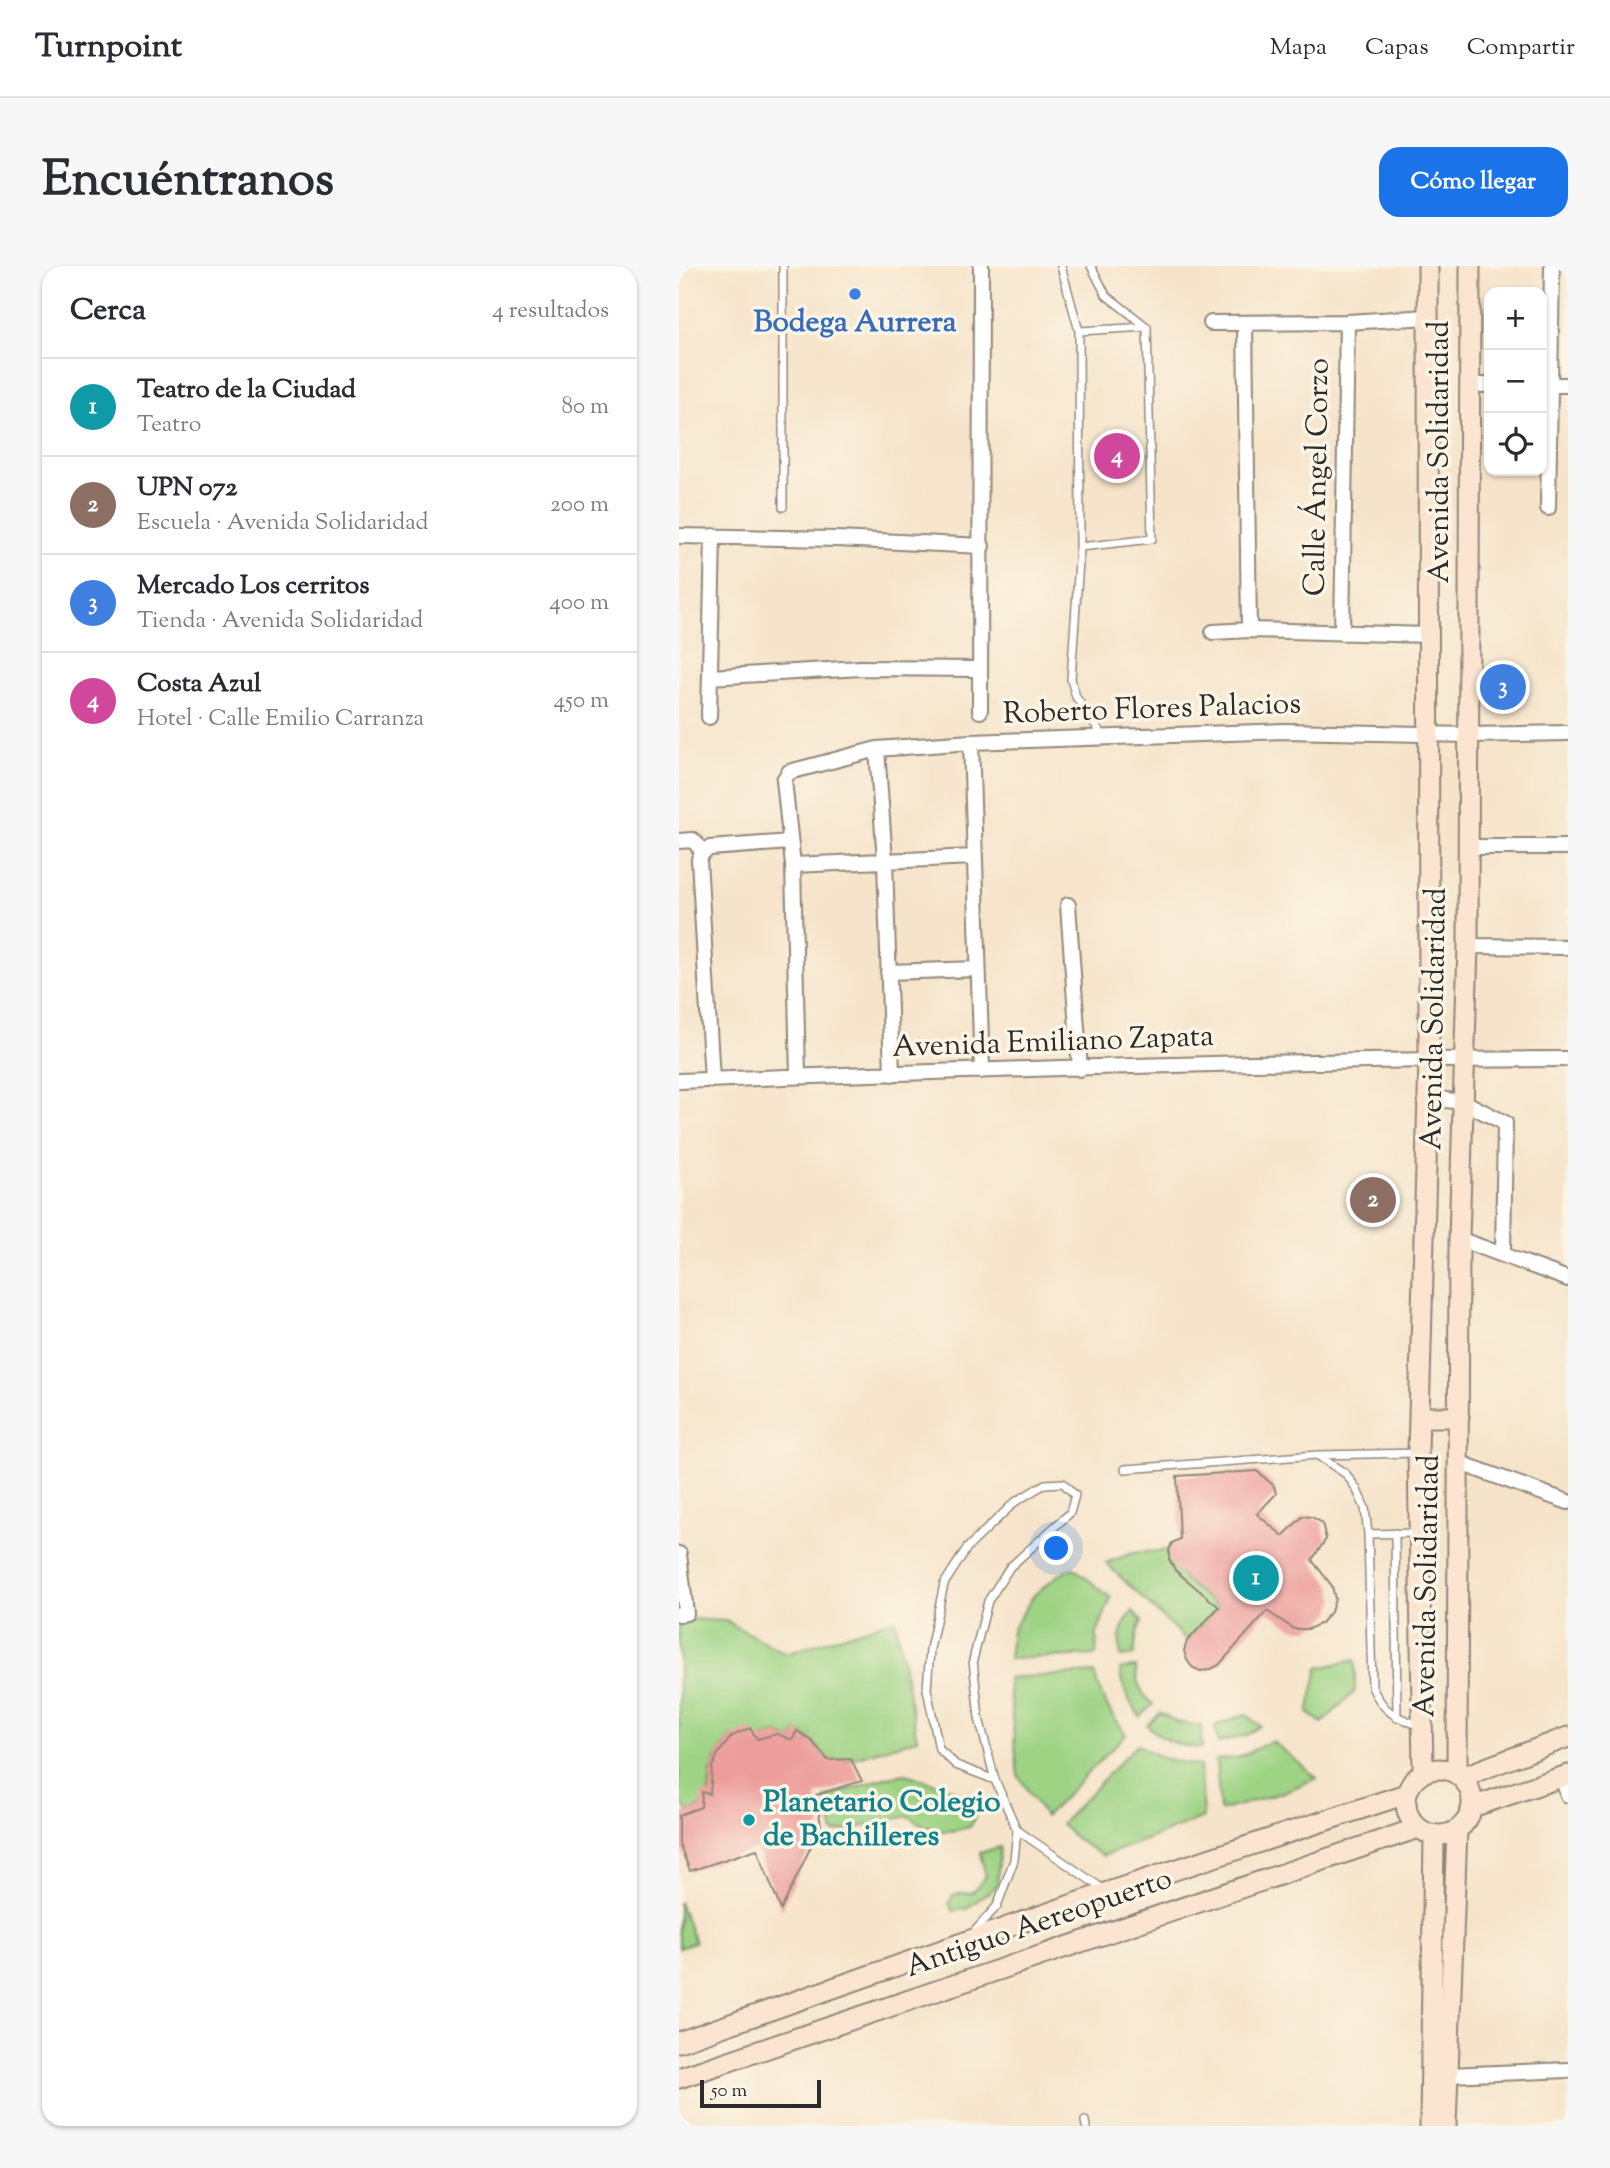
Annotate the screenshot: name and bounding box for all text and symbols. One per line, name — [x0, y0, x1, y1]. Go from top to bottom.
text: Turnpoint — [35, 24, 182, 72]
text: Mapa — [1270, 31, 1327, 65]
text: Capas — [1365, 31, 1429, 65]
text: Compartir — [1467, 31, 1575, 65]
text: Encuéntranos — [42, 147, 334, 217]
button: Cómo llegar — [1379, 147, 1568, 217]
marker: Bodega Aurrera — [847, 286, 863, 302]
map controls — [1484, 287, 1547, 476]
button: + — [1484, 287, 1547, 350]
text: Cerca — [70, 290, 146, 333]
text: 4 resultados — [492, 295, 609, 328]
place label: Bodega Aurrera — [754, 302, 957, 345]
street label: Avenida Solidaridad — [1419, 320, 1462, 583]
button: − — [1484, 350, 1547, 413]
street label: Calle Ángel Corzo — [1294, 358, 1342, 596]
text: Teatro de la Ciudad — [137, 372, 356, 409]
text: 1 — [89, 391, 97, 424]
text: 80 m — [561, 391, 609, 424]
text: Teatro — [137, 409, 201, 442]
button: locate — [1484, 413, 1547, 476]
pin: 4 — [1094, 430, 1140, 482]
text: UPN 072 — [137, 470, 237, 507]
text: 2 — [88, 489, 98, 522]
text: 200 m — [550, 489, 609, 522]
text: Escuela · Avenida Solidaridad — [137, 507, 428, 540]
text: Mercado Los cerritos — [137, 568, 370, 605]
text: 3 — [88, 587, 98, 620]
text: 400 m — [549, 587, 609, 620]
text: Tienda · Avenida Solidaridad — [137, 605, 423, 638]
pin: 3 — [1480, 661, 1526, 713]
text: Costa Azul — [137, 666, 261, 703]
street label: Roberto Flores Palacios — [1002, 683, 1302, 737]
text: 4 — [87, 685, 99, 718]
text: 450 m — [553, 685, 609, 718]
text: Hotel · Calle Emilio Carranza — [137, 703, 424, 736]
street label: Avenida Solidaridad — [1411, 887, 1459, 1151]
street label: Avenida Emiliano Zapata — [891, 1016, 1215, 1070]
pin: 2 — [1350, 1174, 1396, 1226]
street label: Avenida Solidaridad — [1404, 1454, 1452, 1718]
your location — [1039, 1531, 1073, 1565]
pin: 1 — [1233, 1552, 1279, 1604]
place label: Planetario Colegio de Bachilleres — [763, 1782, 1001, 1859]
marker: Planetario Colegio de Bachilleres — [741, 1812, 757, 1828]
street label: Antiguo Aereopuerto — [900, 1858, 1178, 1990]
scale bar — [700, 2077, 821, 2109]
text: 50 m — [711, 2078, 747, 2105]

